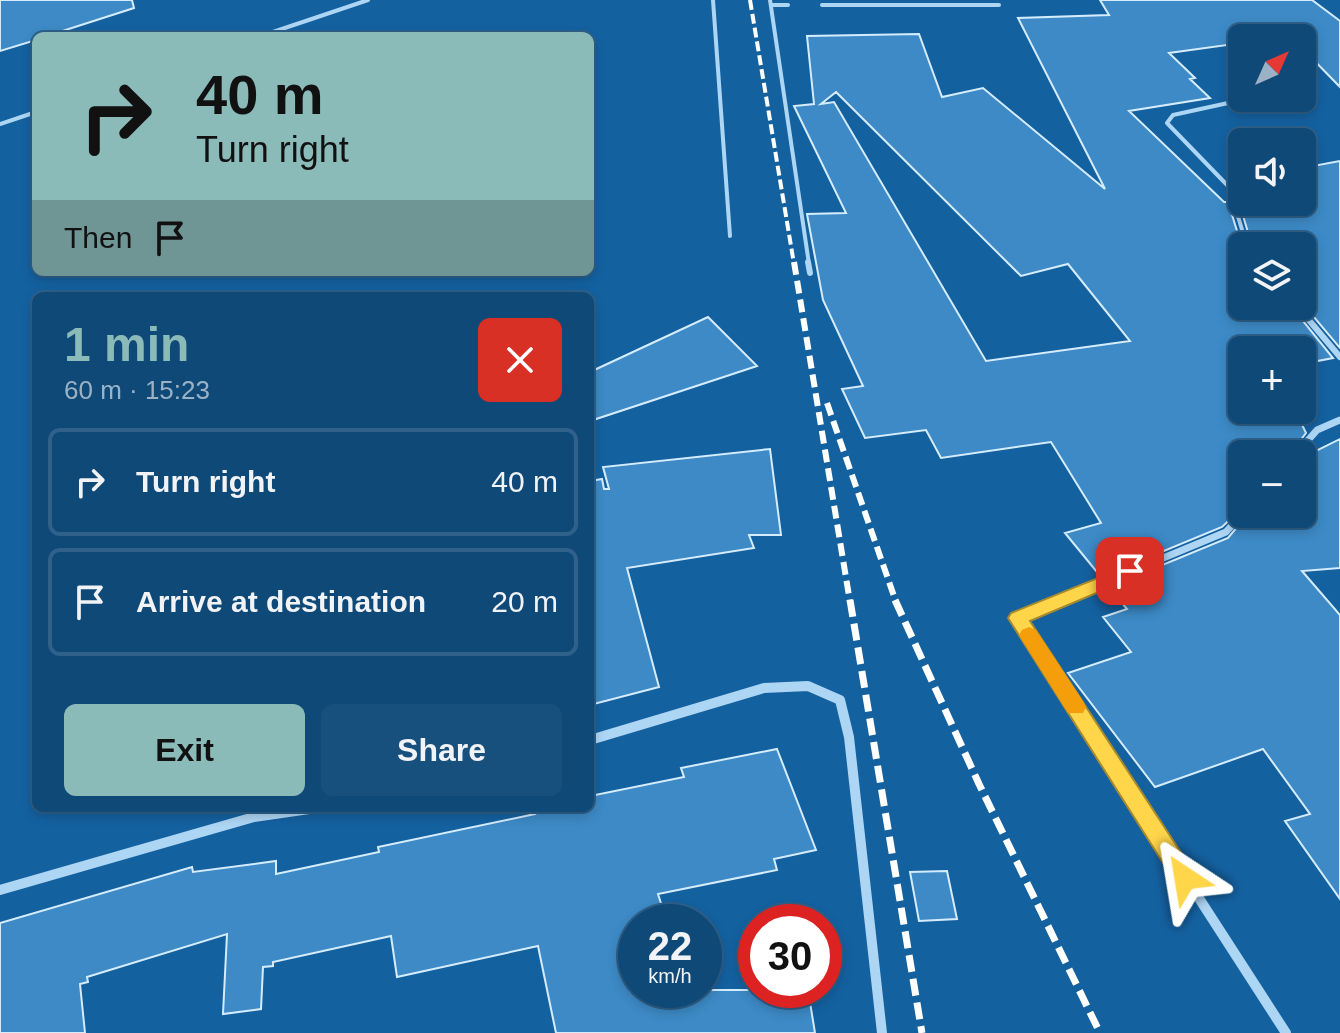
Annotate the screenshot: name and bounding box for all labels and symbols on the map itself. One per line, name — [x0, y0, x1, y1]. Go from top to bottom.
north arrow — [1228, 24, 1316, 112]
pin — [1096, 537, 1164, 605]
position arrow — [1143, 836, 1227, 920]
speed limit sign: 30 — [738, 904, 842, 1008]

